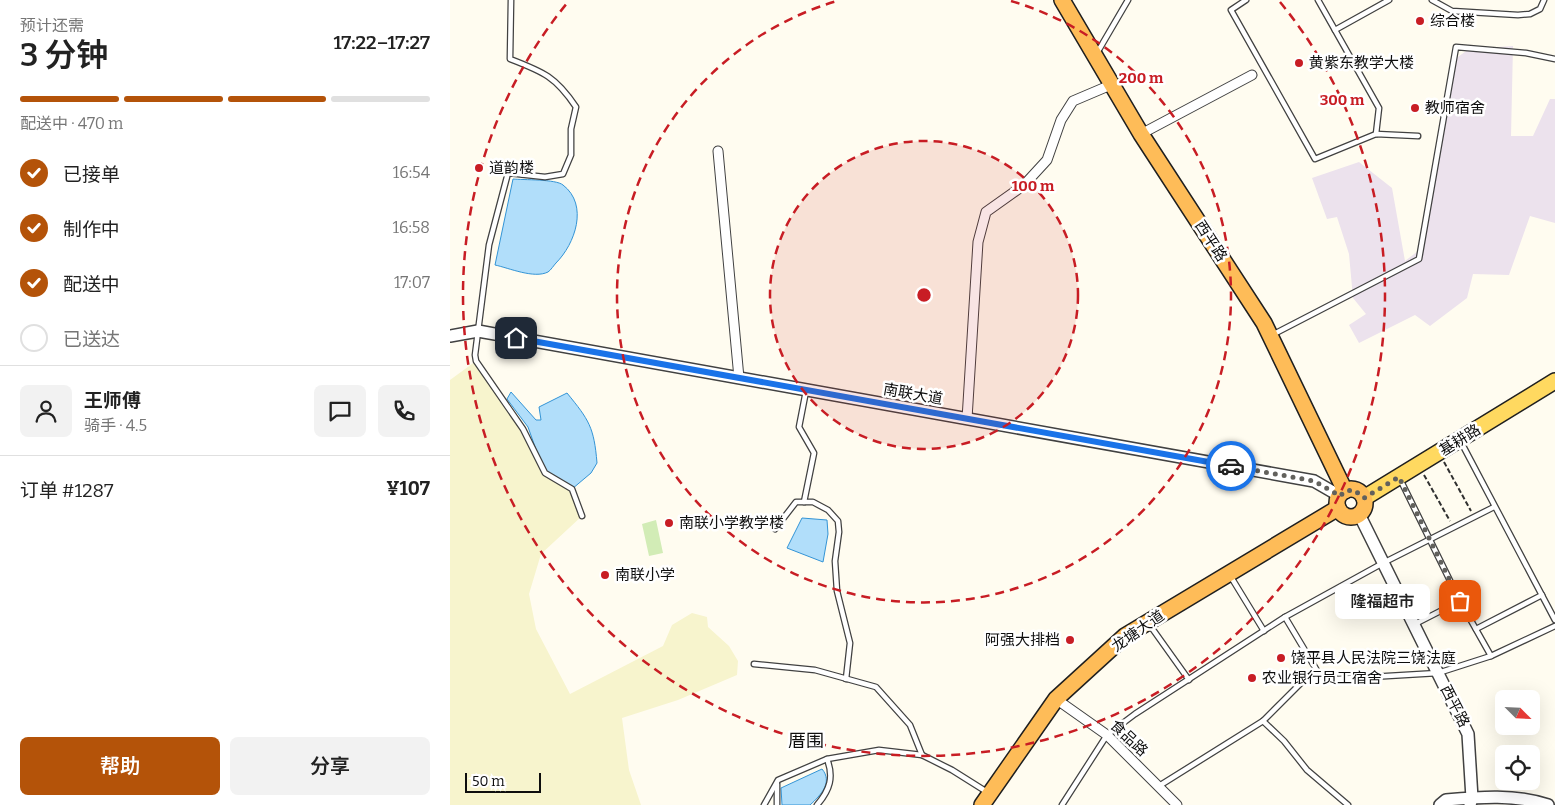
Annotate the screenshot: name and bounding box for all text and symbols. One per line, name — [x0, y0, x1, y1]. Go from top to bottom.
place label: 综合楼 — [1430, 12, 1475, 30]
marker: 综合楼 — [1414, 15, 1426, 27]
text: 预计还需 — [20, 16, 84, 35]
text: 17:22–17:27 — [333, 31, 430, 54]
text: 3 分钟 — [20, 36, 108, 74]
place label: 黄紫东教学大楼 — [1309, 54, 1414, 72]
marker: 黄紫东教学大楼 — [1293, 57, 1305, 69]
text: 200 m — [1119, 69, 1164, 87]
text: 300 m — [1320, 91, 1365, 109]
place label: 教师宿舍 — [1425, 99, 1485, 117]
marker: 教师宿舍 — [1409, 102, 1421, 114]
text: 配送中 · 470 m — [20, 114, 123, 133]
icon: check — [20, 159, 48, 187]
place label: 道韵楼 — [489, 159, 534, 177]
marker: 道韵楼 — [473, 162, 485, 174]
text: 已接单 — [63, 163, 120, 186]
text: 16:54 — [393, 163, 430, 182]
text: 100 m — [1012, 177, 1055, 195]
icon: check — [20, 214, 48, 242]
street label: 西平路 — [1191, 217, 1231, 265]
text: 制作中 — [63, 218, 120, 241]
text: 16:58 — [393, 218, 430, 237]
icon: check — [20, 269, 48, 297]
text: 配送中 — [63, 273, 120, 296]
text: 17:07 — [394, 273, 430, 292]
centre of rings — [915, 286, 933, 304]
pin — [495, 317, 537, 359]
icon: home — [502, 324, 530, 352]
text: 已送达 — [63, 328, 120, 351]
street label: 南联大道 — [882, 380, 944, 408]
button: person — [20, 385, 72, 437]
button: chat — [314, 385, 366, 437]
button: phone — [378, 385, 430, 437]
text: 王师傅 — [84, 389, 141, 412]
text: 骑手 · 4.5 — [84, 416, 147, 435]
street label: 基耕路 — [1436, 420, 1484, 460]
courier — [1206, 441, 1256, 491]
icon: car — [1217, 452, 1245, 480]
text: ¥107 — [386, 477, 430, 500]
text: 订单 #1287 — [20, 479, 114, 502]
place label: 南联小学教学楼 — [679, 514, 784, 532]
marker: 南联小学教学楼 — [663, 517, 675, 529]
place label: 南联小学 — [615, 566, 675, 584]
marker: 南联小学 — [599, 569, 611, 581]
pin — [1439, 580, 1481, 622]
callout: 隆福超市 — [1335, 584, 1430, 618]
icon: bag — [1446, 587, 1474, 615]
text: 隆福超市 — [1350, 592, 1415, 611]
street label: 龙塘大道 — [1108, 606, 1168, 656]
place label: 阿强大排档 — [985, 631, 1060, 649]
marker: 阿强大排档 — [1064, 634, 1076, 646]
place label: 饶平县人民法院三饶法庭 — [1291, 649, 1456, 667]
marker: 饶平县人民法院三饶法庭 — [1275, 652, 1287, 664]
place label: 农业银行员工宿舍 — [1262, 669, 1382, 687]
marker: 农业银行员工宿舍 — [1246, 672, 1258, 684]
street label: 西平路 — [1437, 682, 1473, 730]
north arrow — [1495, 690, 1540, 735]
map controls — [1495, 690, 1540, 790]
street label: 食品路 — [1106, 716, 1152, 760]
district label: 厝围 — [788, 730, 824, 752]
button: 帮助 — [20, 737, 220, 795]
button: 分享 — [230, 737, 430, 795]
button: locate — [1495, 745, 1540, 790]
scale bar — [465, 770, 541, 793]
text: 50 m — [472, 773, 505, 790]

